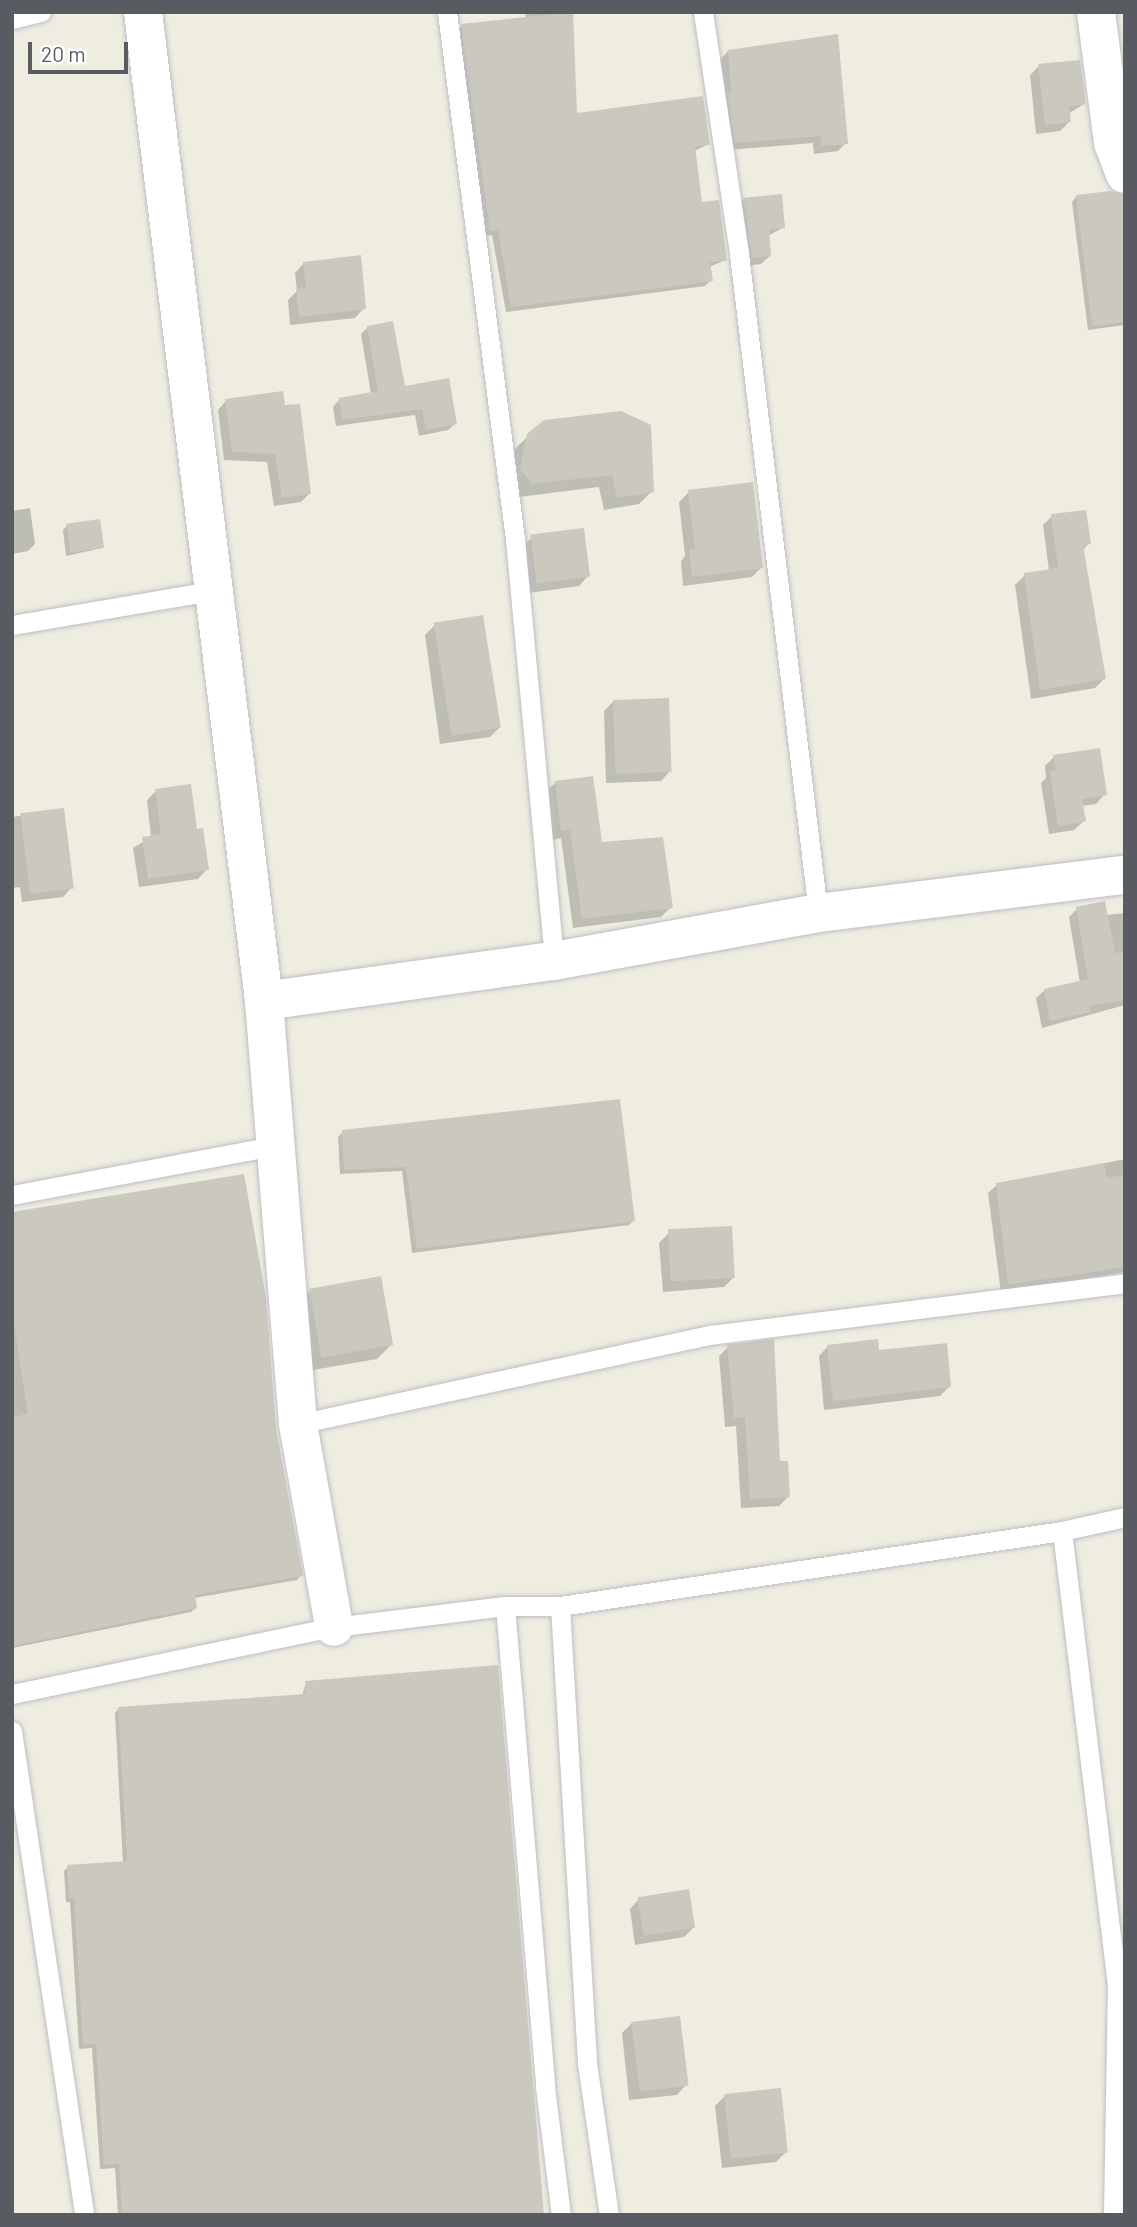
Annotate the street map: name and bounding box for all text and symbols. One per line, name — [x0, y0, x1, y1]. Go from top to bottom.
scale bar — [32, 28, 131, 72]
text: 20 m — [41, 41, 86, 66]

